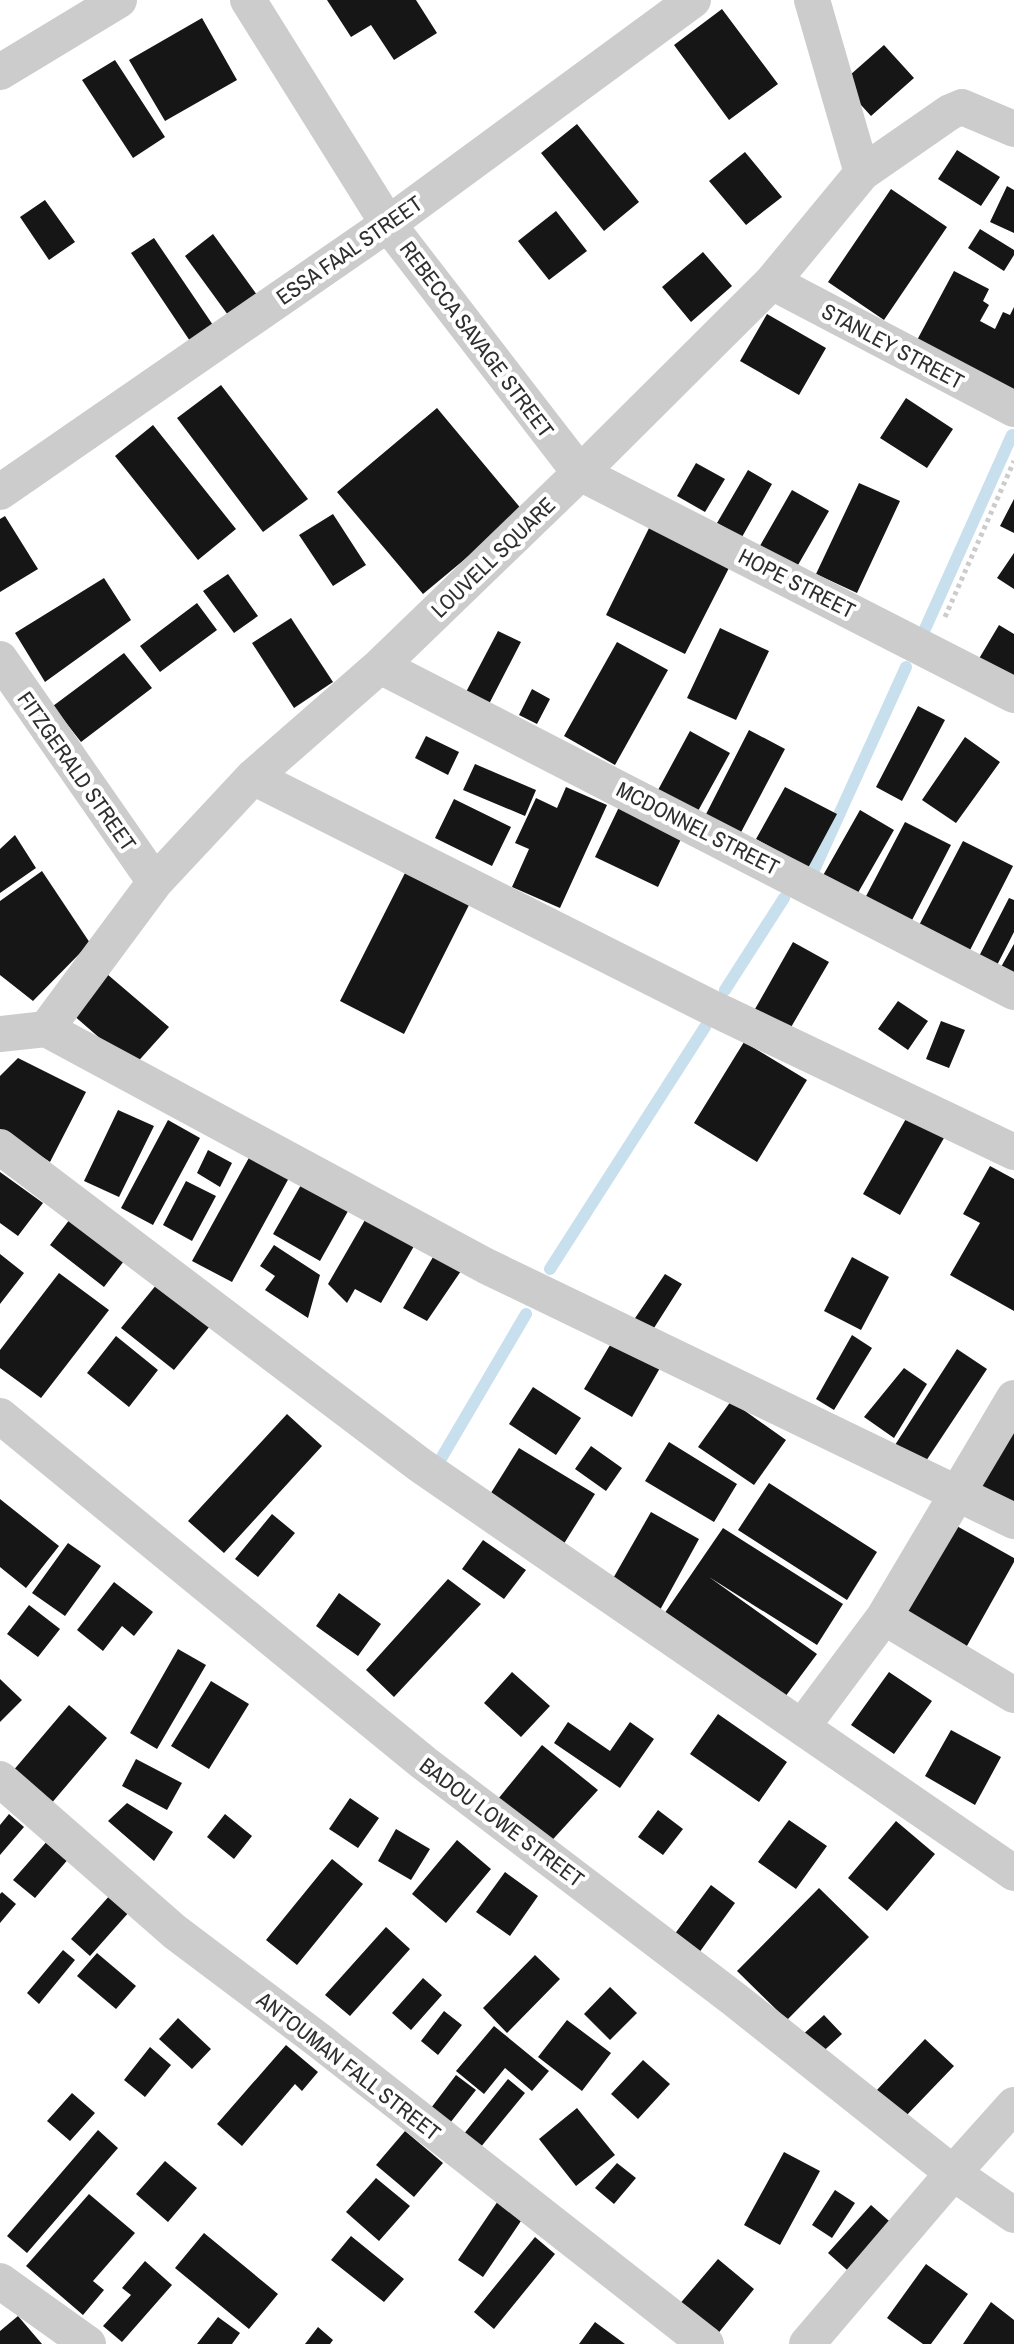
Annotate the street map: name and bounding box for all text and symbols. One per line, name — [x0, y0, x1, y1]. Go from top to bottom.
street label: ESSA FAAL STREET — [270, 188, 428, 312]
street label: REBECCA SAVAGE STREET — [393, 235, 561, 443]
street label: STANLEY STREET — [817, 296, 969, 396]
street label: LOUVELL SQUARE — [424, 490, 562, 624]
street label: HOPE STREET — [733, 541, 861, 625]
street label: FITZGERALD STREET — [11, 685, 143, 857]
street label: MCDONNEL STREET — [612, 774, 784, 882]
street label: BADOU LOWE STREET — [414, 1750, 590, 1894]
street label: ANTOUMAN FALL STREET — [250, 1984, 447, 2147]

